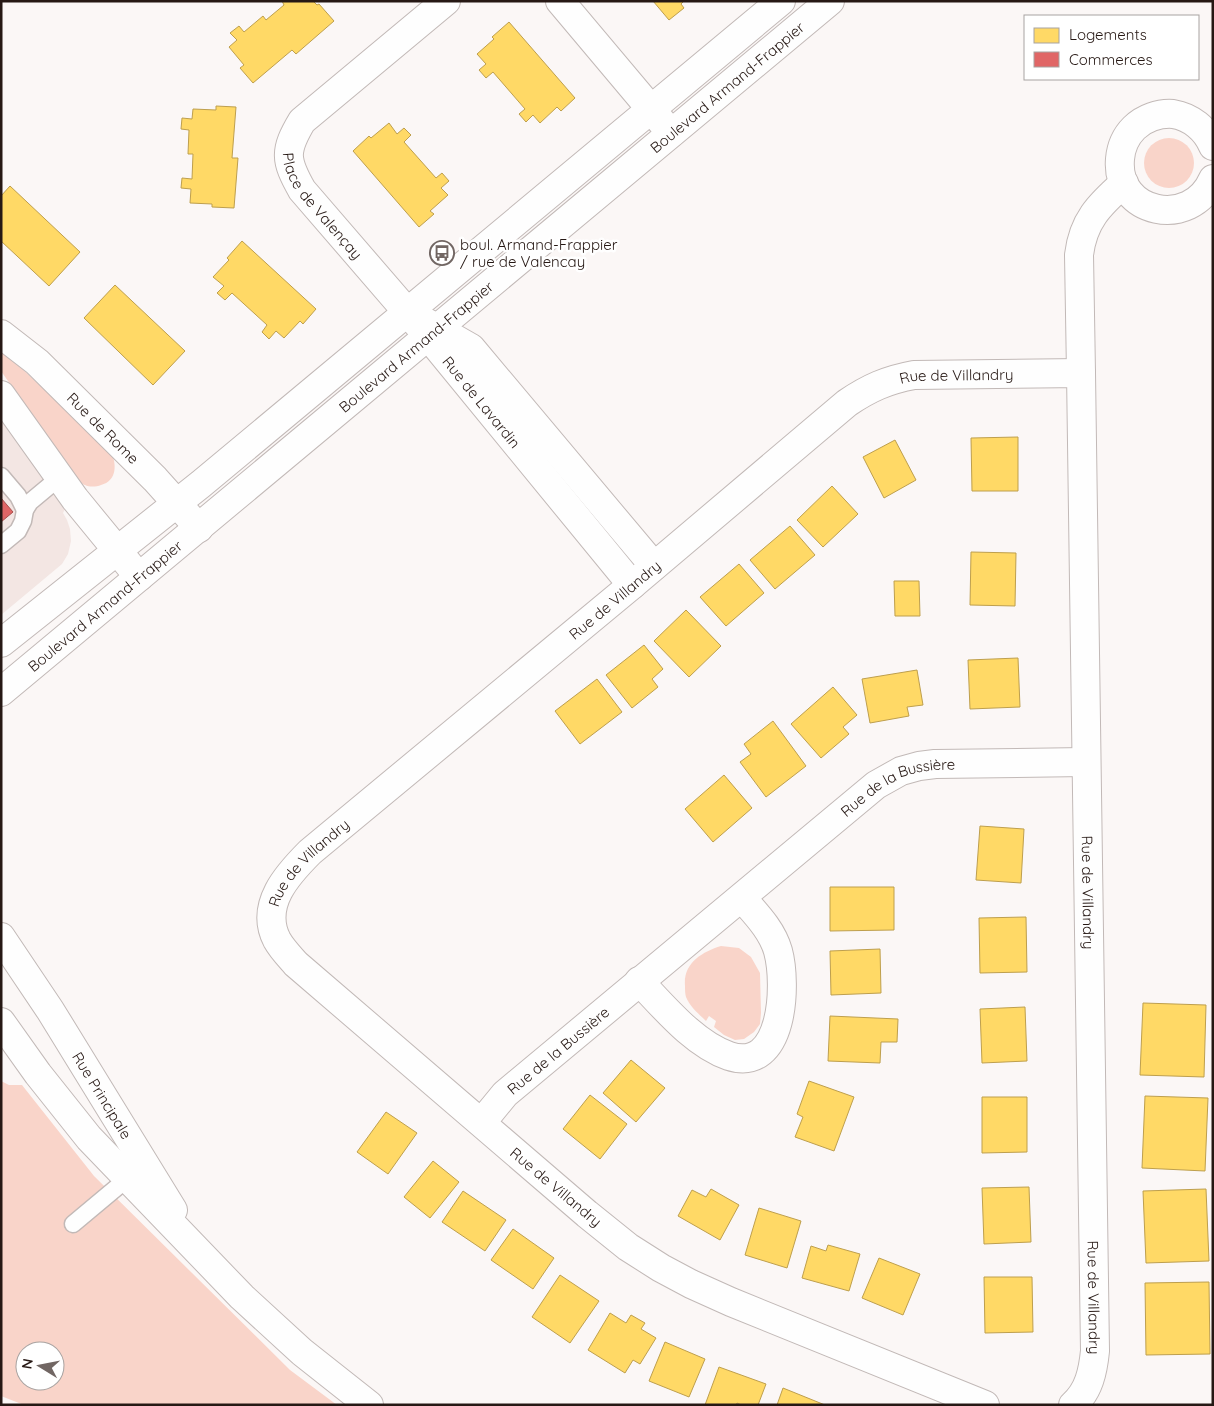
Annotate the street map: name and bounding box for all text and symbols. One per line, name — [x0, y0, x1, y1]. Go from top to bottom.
legend — [1024, 15, 1199, 80]
street label: Boulevard Armand-Frappier — [646, 17, 808, 157]
text: Logements — [1069, 25, 1147, 44]
text: Commerces — [1069, 50, 1152, 69]
street label: Place de Valençay — [279, 152, 367, 263]
place label: boul. Armand-Frappier / rue de Valencay — [460, 235, 618, 271]
bus stop icon: boul. Armand-Frappier / rue de Valencay — [429, 240, 455, 266]
street label: Boulevard Armand-Frappier — [335, 276, 497, 416]
street label: Rue de Lavardin — [439, 352, 525, 452]
street label: Rue de Villandry — [897, 364, 1014, 387]
street label: Rue de Rome — [63, 388, 143, 468]
street label: Boulevard Armand-Frappier — [24, 536, 186, 675]
street label: Rue de Villandry — [565, 556, 664, 643]
street label: Rue de la Bussière — [836, 754, 955, 820]
street label: Rue de Villandry — [264, 814, 353, 909]
street label: Rue de Villandry — [1078, 835, 1099, 950]
street label: Rue de la Bussière — [503, 1002, 613, 1098]
street label: Rue Principale — [68, 1048, 136, 1142]
street label: Rue de Villandry — [506, 1143, 606, 1231]
street label: Rue de Villandry — [1084, 1240, 1105, 1354]
north arrow — [15, 1341, 65, 1391]
text: N — [17, 1357, 37, 1370]

